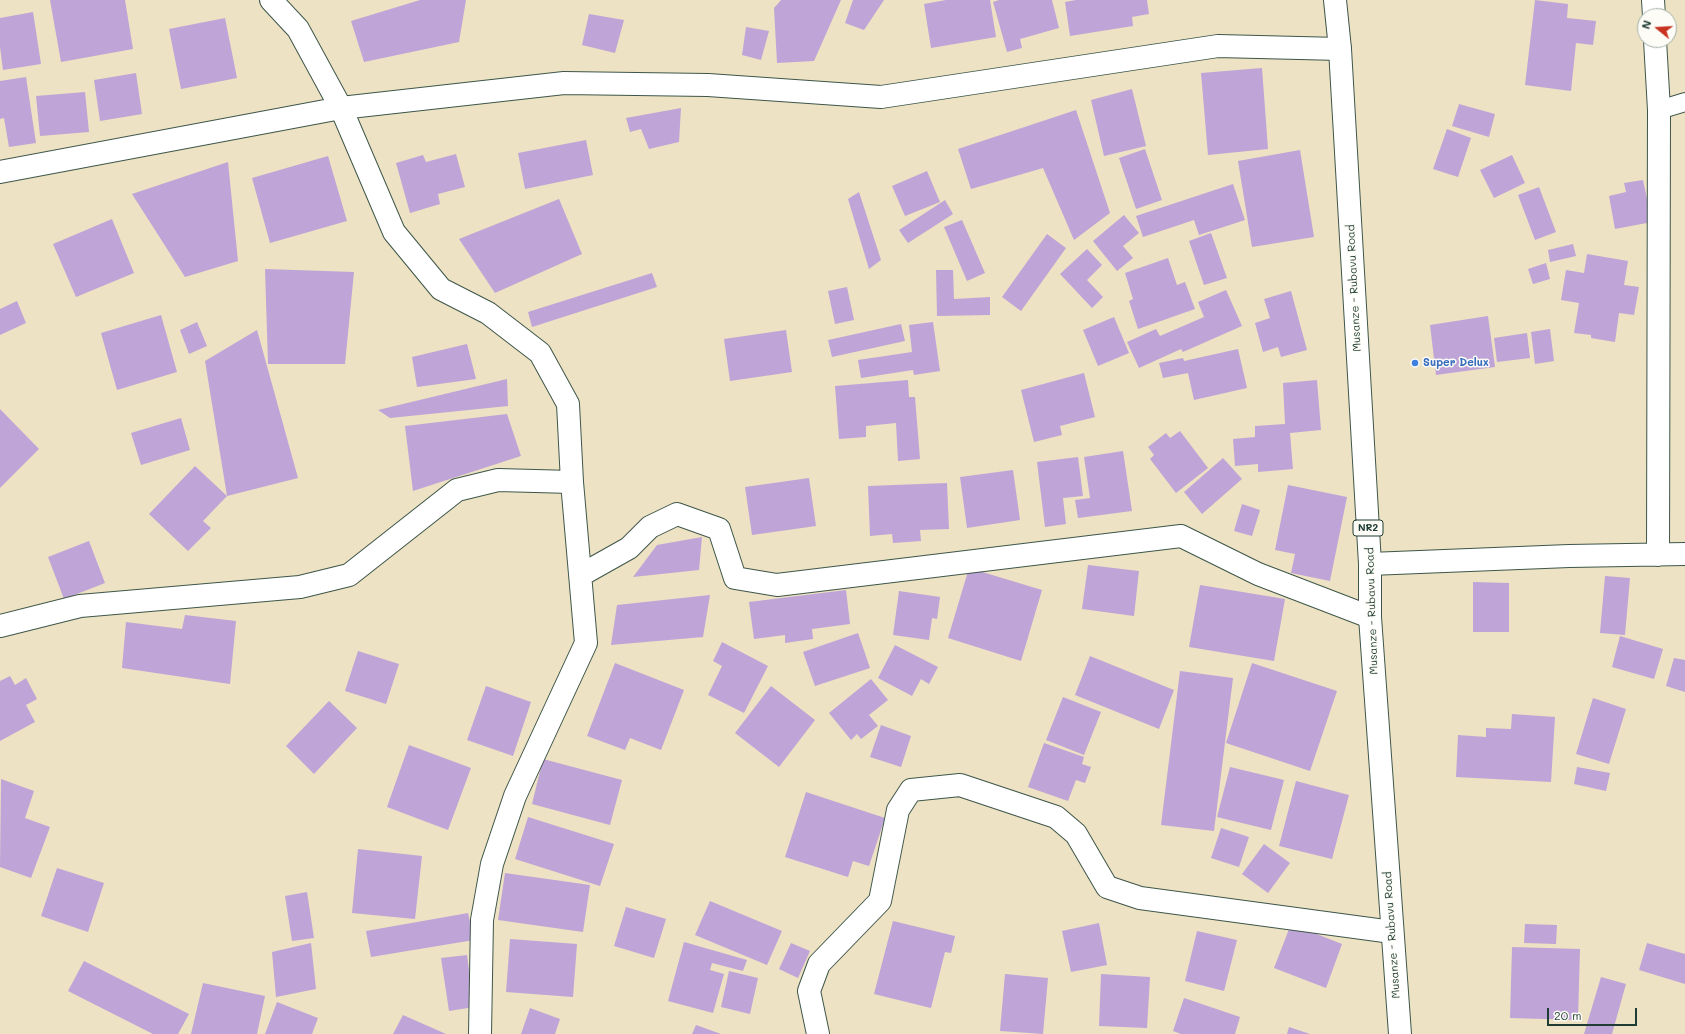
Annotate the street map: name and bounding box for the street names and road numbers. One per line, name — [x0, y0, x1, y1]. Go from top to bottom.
street label: Musanze - Rubavu Road — [1344, 224, 1364, 352]
road number: NR2 — [1353, 520, 1383, 536]
street label: Musanze - Rubavu Road — [1363, 547, 1381, 675]
street label: Musanze - Rubavu Road — [1381, 871, 1403, 999]

